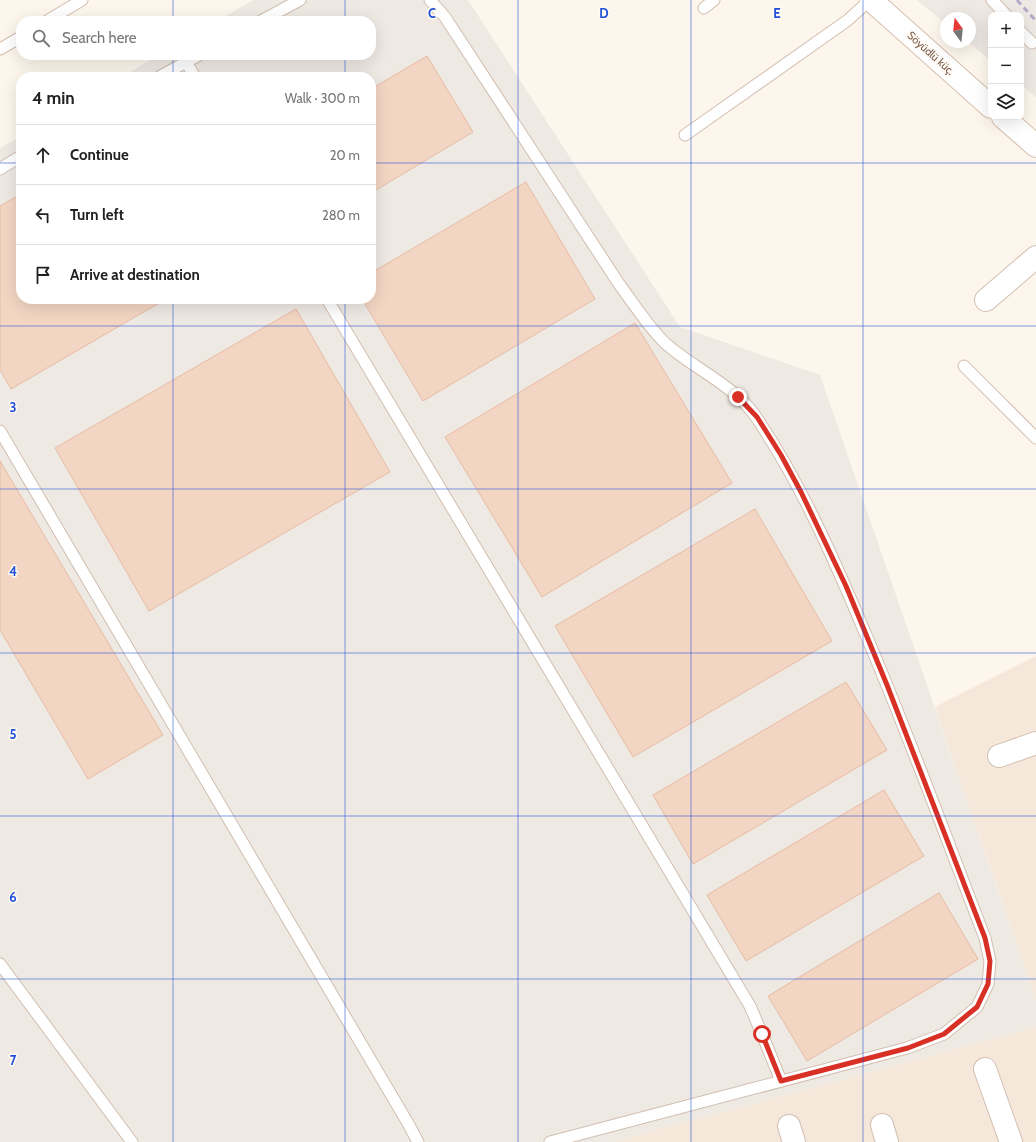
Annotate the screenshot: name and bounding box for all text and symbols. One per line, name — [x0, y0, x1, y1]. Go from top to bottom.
text: C — [428, 5, 436, 21]
text: D — [599, 5, 609, 21]
text: E — [773, 5, 781, 21]
north arrow — [940, 12, 976, 48]
map controls — [988, 12, 1024, 120]
button: + — [988, 12, 1024, 48]
search box — [16, 16, 376, 60]
icon: search — [30, 27, 52, 49]
street label: Söyüdlü küç. — [905, 28, 957, 78]
text: Search here — [62, 29, 137, 47]
button: − — [988, 48, 1024, 84]
button: layers — [988, 84, 1024, 120]
text: 4 min — [32, 88, 75, 108]
text: Walk · 300 m — [285, 90, 360, 106]
icon: ahead — [32, 144, 54, 166]
text: Continue — [70, 146, 129, 164]
text: 20 m — [330, 147, 360, 163]
icon: left — [32, 204, 54, 226]
text: Turn left — [70, 206, 124, 224]
text: 280 m — [322, 207, 360, 223]
icon: arrive — [32, 264, 54, 286]
text: Arrive at destination — [70, 266, 200, 284]
route end — [729, 388, 747, 406]
text: 3 — [9, 399, 17, 415]
text: 4 — [9, 563, 17, 579]
text: 5 — [10, 726, 17, 742]
text: 6 — [9, 889, 17, 905]
route start — [753, 1025, 771, 1043]
text: 7 — [10, 1052, 17, 1068]

